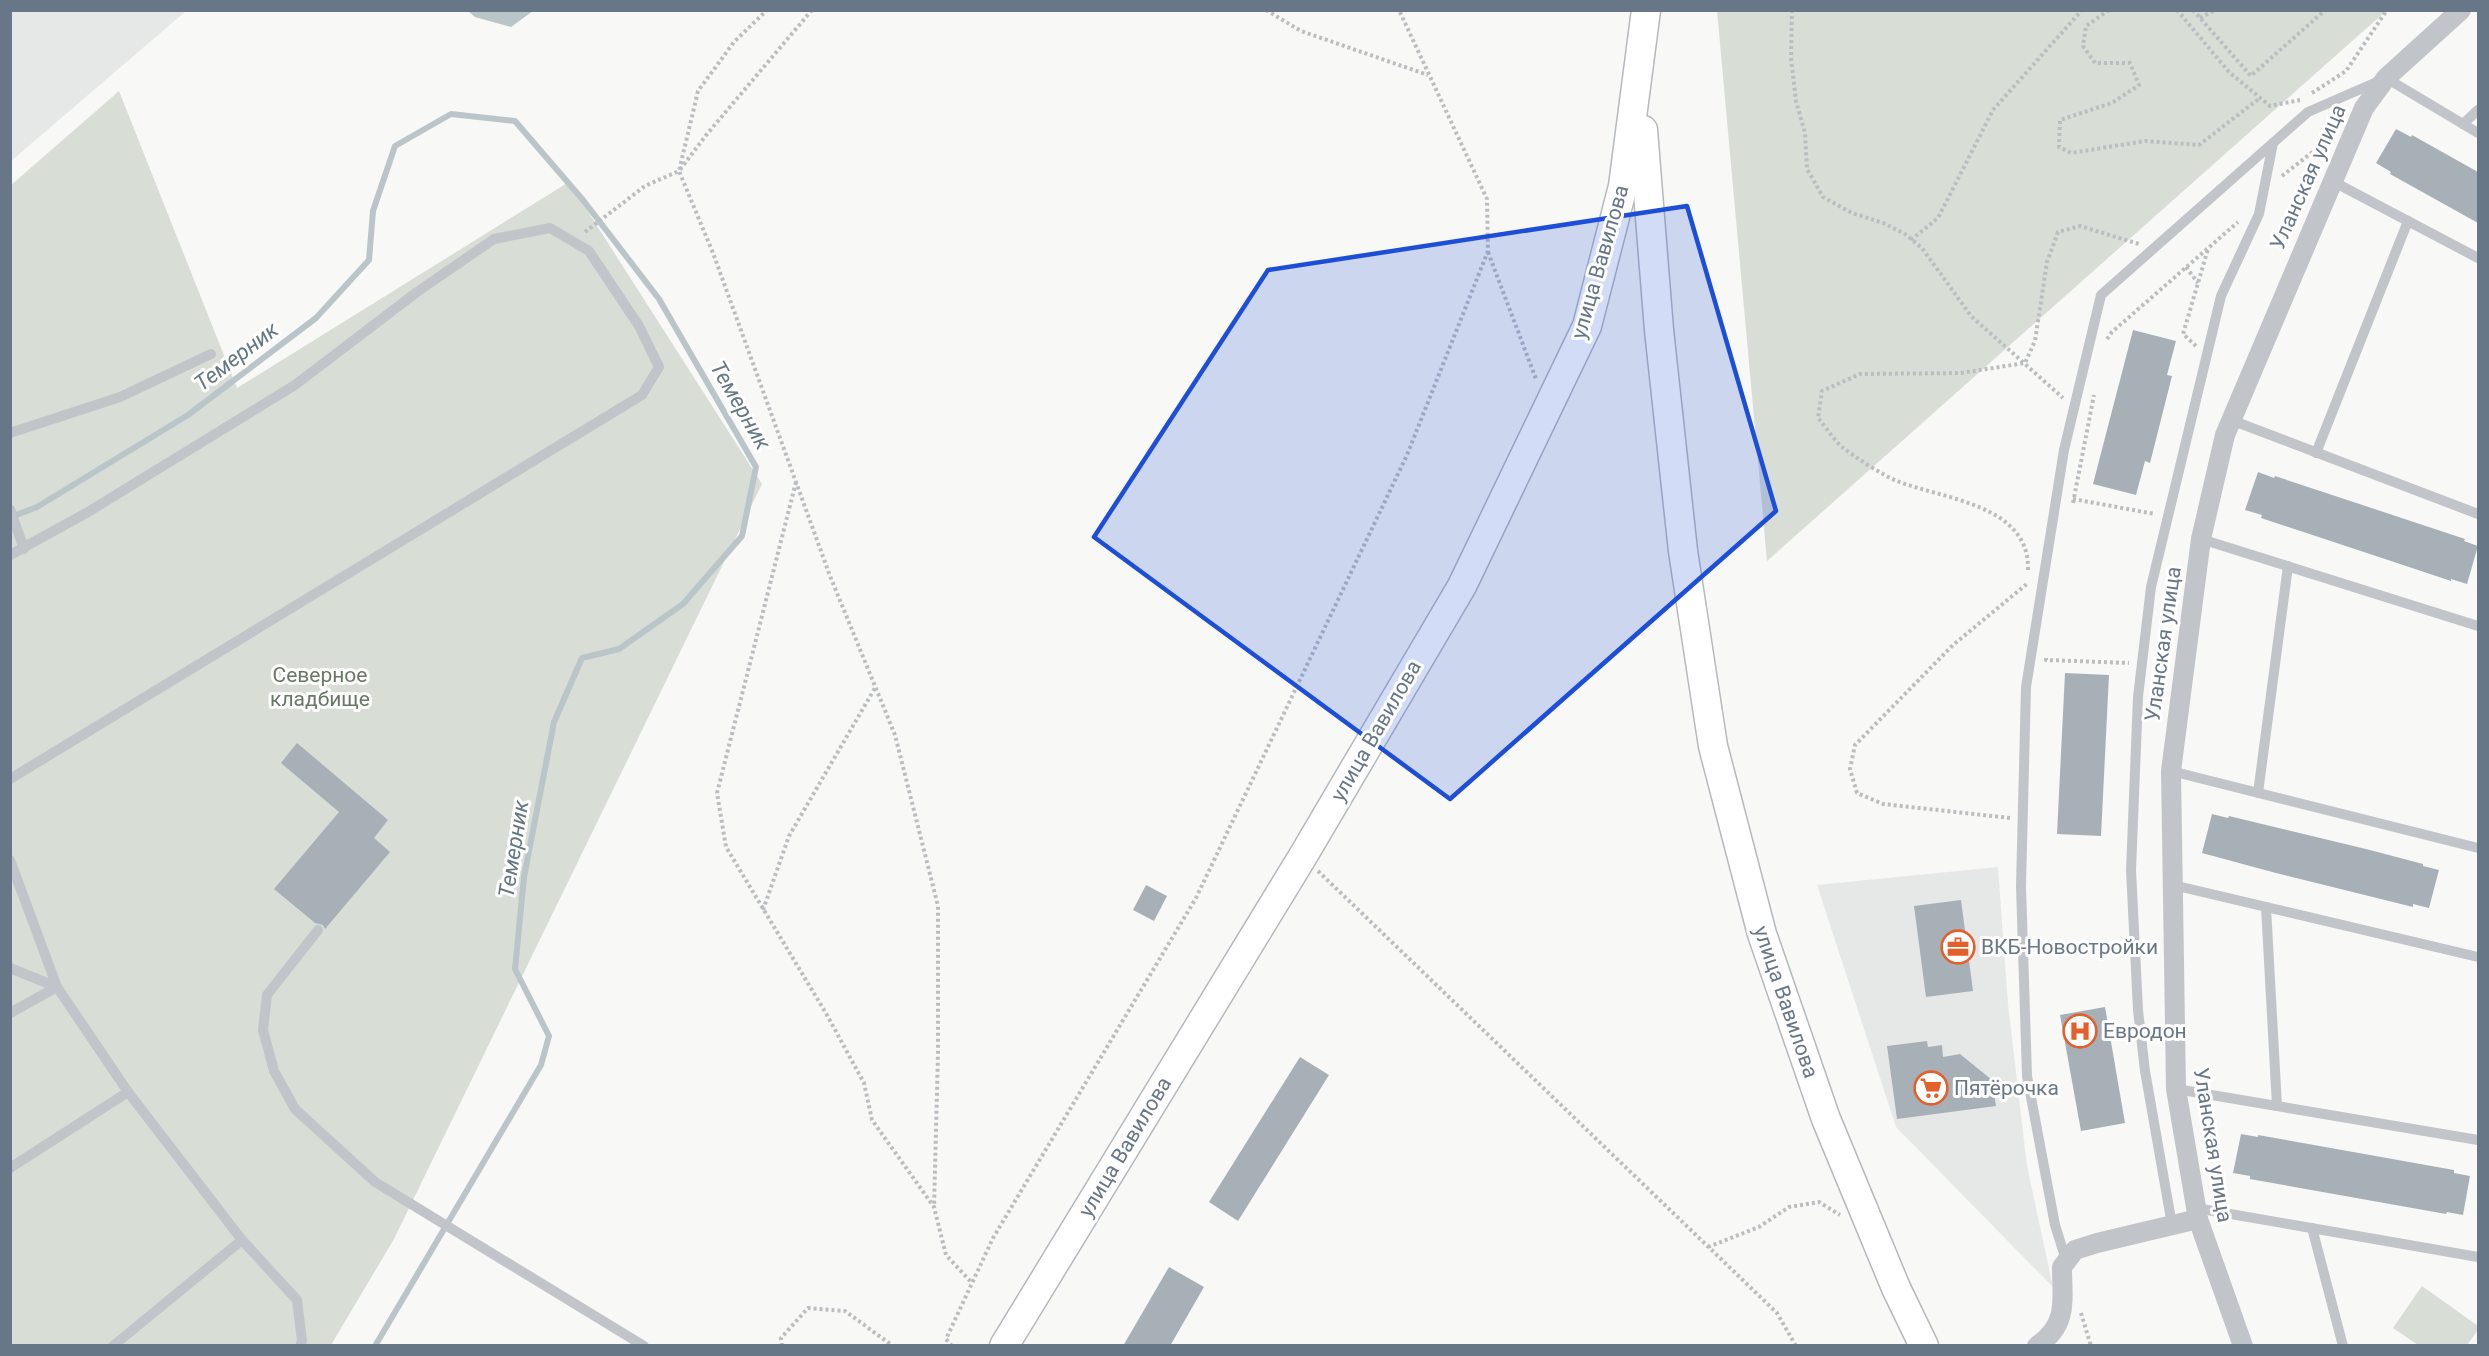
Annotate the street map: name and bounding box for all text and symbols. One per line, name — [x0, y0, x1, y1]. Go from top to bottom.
street label: Уланская улица — [2265, 101, 2351, 253]
street label: улица Вавилова — [1567, 182, 1633, 342]
water label: Темерник — [190, 317, 283, 396]
water label: Темерник — [705, 356, 776, 454]
street label: Уланская улица — [2140, 565, 2186, 723]
street label: улица Вавилова — [1326, 656, 1426, 806]
park label: Северное кладбище — [270, 663, 370, 711]
water label: Темерник — [493, 798, 534, 900]
street label: улица Вавилова — [1749, 923, 1823, 1081]
office icon: ВКБ-Новостройки — [1940, 929, 1976, 965]
place label: ВКБ-Новостройки — [1981, 935, 2158, 959]
hospital icon: Евродон — [2062, 1013, 2098, 1049]
place label: Евродон — [2103, 1019, 2187, 1043]
street label: Уланская улица — [2189, 1066, 2237, 1224]
supermarket icon: Пятёрочка — [1913, 1070, 1949, 1106]
street label: улица Вавилова — [1074, 1073, 1176, 1221]
place label: Пятёрочка — [1954, 1076, 2059, 1100]

